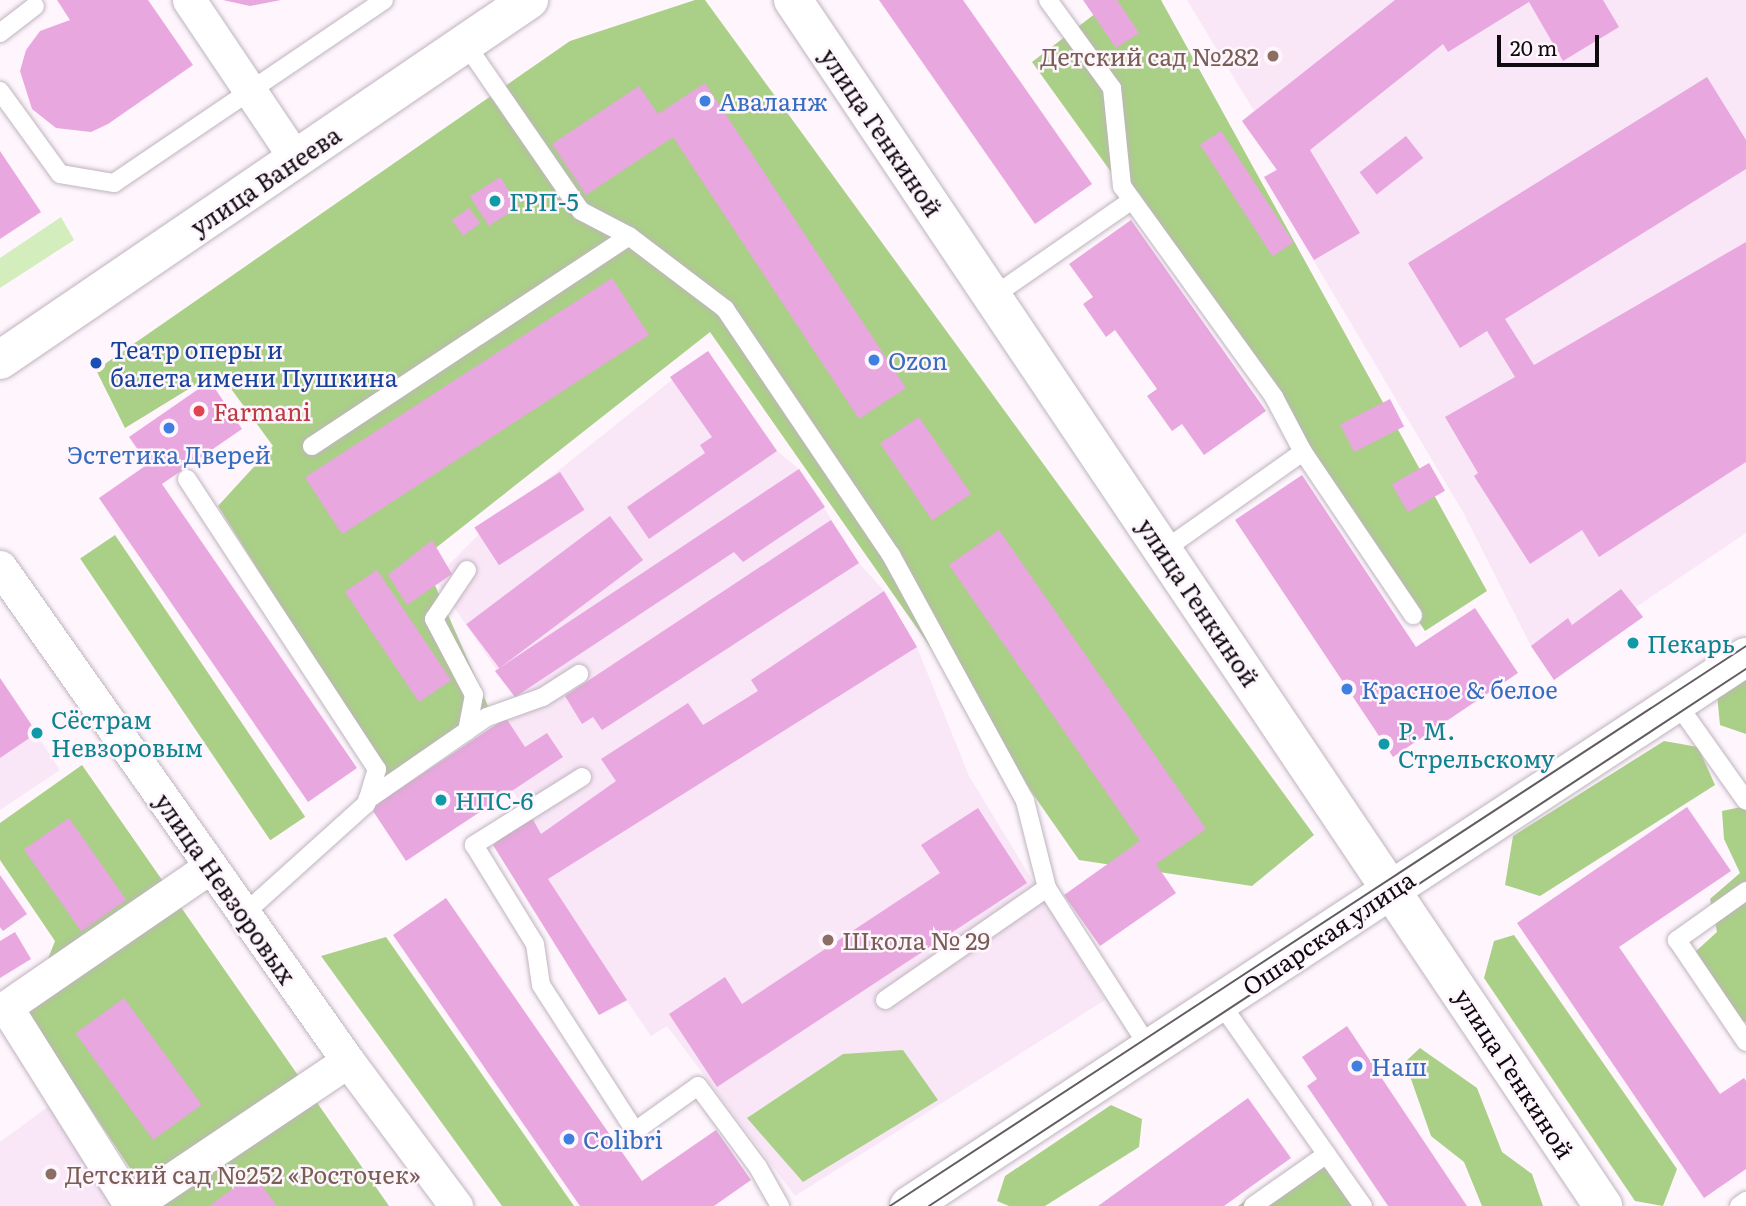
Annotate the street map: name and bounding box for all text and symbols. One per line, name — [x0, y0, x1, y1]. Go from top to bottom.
scale bar — [1501, 21, 1602, 65]
text: 20 m — [1510, 31, 1557, 62]
street label: улица Генкиной — [815, 42, 949, 222]
place label: Детский сад №282 — [1040, 42, 1259, 70]
marker: Детский сад №282 — [1265, 48, 1281, 64]
place label: Аваланж — [719, 87, 828, 115]
marker: Аваланж — [697, 93, 713, 109]
street label: улица Ванеева — [184, 119, 346, 241]
place label: ГРП-5 — [509, 187, 579, 215]
marker: ГРП-5 — [487, 193, 503, 209]
place label: Театр оперы и балета имени Пушкина — [110, 335, 398, 391]
place label: Ozon — [888, 346, 948, 374]
marker: Ozon — [866, 352, 882, 368]
marker: Театр оперы и балета имени Пушкина — [88, 355, 104, 371]
place label: Farmani — [213, 397, 311, 425]
marker: Farmani — [191, 403, 207, 419]
marker: Эстетика Дверей — [161, 420, 177, 436]
place label: Эстетика Дверей — [67, 440, 271, 468]
street label: улица Генкиной — [1132, 512, 1266, 692]
place label: Пекарь — [1647, 629, 1735, 657]
marker: Пекарь — [1625, 635, 1641, 651]
place label: Красное & белое — [1361, 675, 1558, 703]
marker: Красное & белое — [1339, 681, 1355, 697]
place label: Сёстрам Невзоровым — [51, 705, 203, 761]
place label: Р. М. Стрельскому — [1398, 716, 1554, 772]
marker: Сёстрам Невзоровым — [29, 725, 45, 741]
marker: Р. М. Стрельскому — [1376, 736, 1392, 752]
place label: НПС-6 — [455, 786, 533, 814]
street label: улица Невзоровых — [149, 787, 303, 989]
marker: НПС-6 — [433, 792, 449, 808]
street label: Ошарская улица — [1237, 864, 1419, 1000]
place label: Школа № 29 — [842, 926, 990, 954]
marker: Школа № 29 — [820, 932, 836, 948]
street label: улица Генкиной — [1449, 983, 1581, 1163]
place label: Наш — [1371, 1052, 1427, 1080]
marker: Наш — [1349, 1058, 1365, 1074]
place label: Colibri — [583, 1125, 663, 1153]
marker: Colibri — [561, 1131, 577, 1147]
place label: Детский сад №252 «Росточек» — [65, 1160, 421, 1188]
marker: Детский сад №252 «Росточек» — [43, 1166, 59, 1182]

